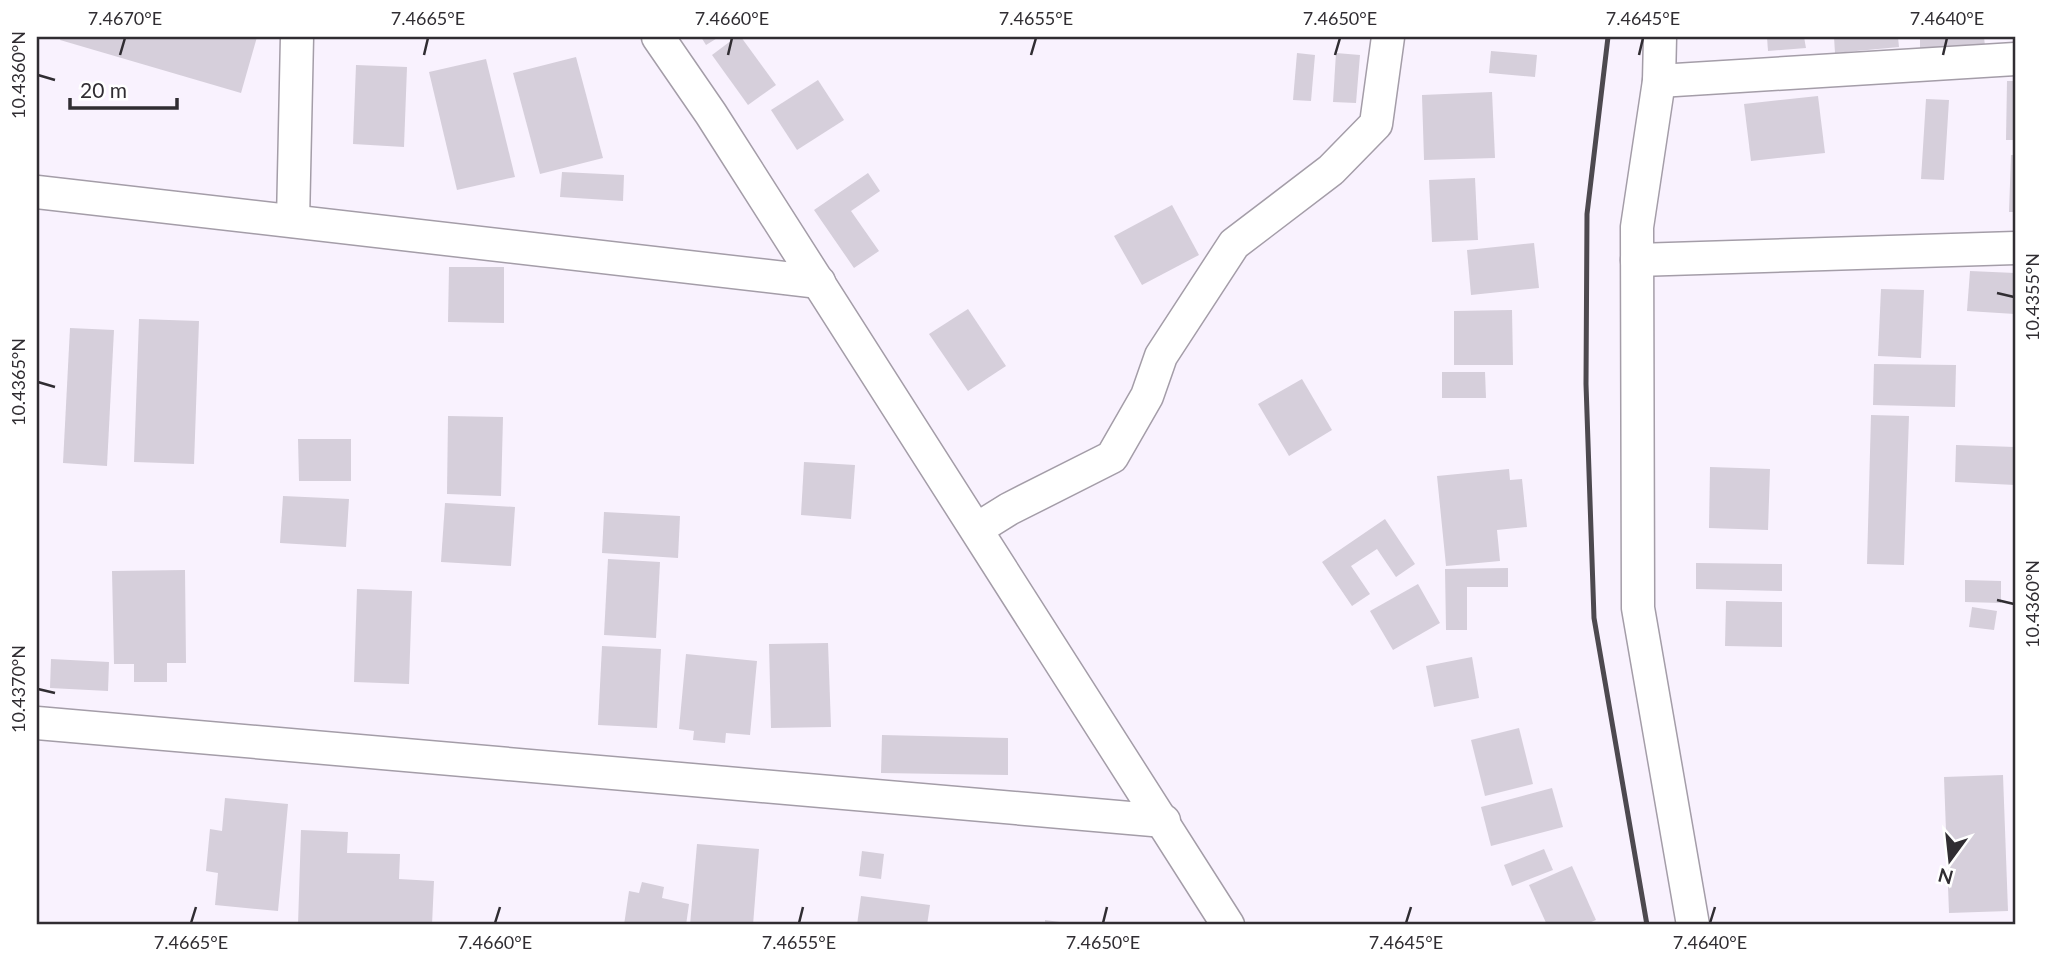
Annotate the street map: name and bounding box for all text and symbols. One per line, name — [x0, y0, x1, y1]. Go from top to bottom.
text: 7.4670°E — [88, 7, 162, 29]
text: 7.4665°E — [391, 7, 465, 29]
text: 7.4660°E — [695, 7, 769, 29]
text: 7.4655°E — [999, 7, 1073, 29]
text: 7.4650°E — [1303, 7, 1377, 29]
text: 7.4645°E — [1606, 7, 1680, 29]
text: 7.4640°E — [1910, 7, 1984, 29]
text: 10.4360°N — [7, 31, 29, 119]
scale bar — [70, 66, 177, 110]
text: 20 m — [80, 77, 127, 102]
text: 10.4355°N — [2021, 253, 2043, 341]
text: 10.4365°N — [7, 338, 29, 426]
text: 10.4360°N — [2021, 560, 2043, 648]
text: 10.4370°N — [7, 645, 29, 733]
north arrow — [1916, 825, 1986, 895]
text: N — [1935, 864, 1956, 890]
text: 7.4665°E — [154, 931, 228, 953]
text: 7.4660°E — [458, 931, 532, 953]
text: 7.4655°E — [762, 931, 836, 953]
text: 7.4650°E — [1066, 931, 1140, 953]
text: 7.4645°E — [1369, 931, 1443, 953]
text: 7.4640°E — [1673, 931, 1747, 953]

